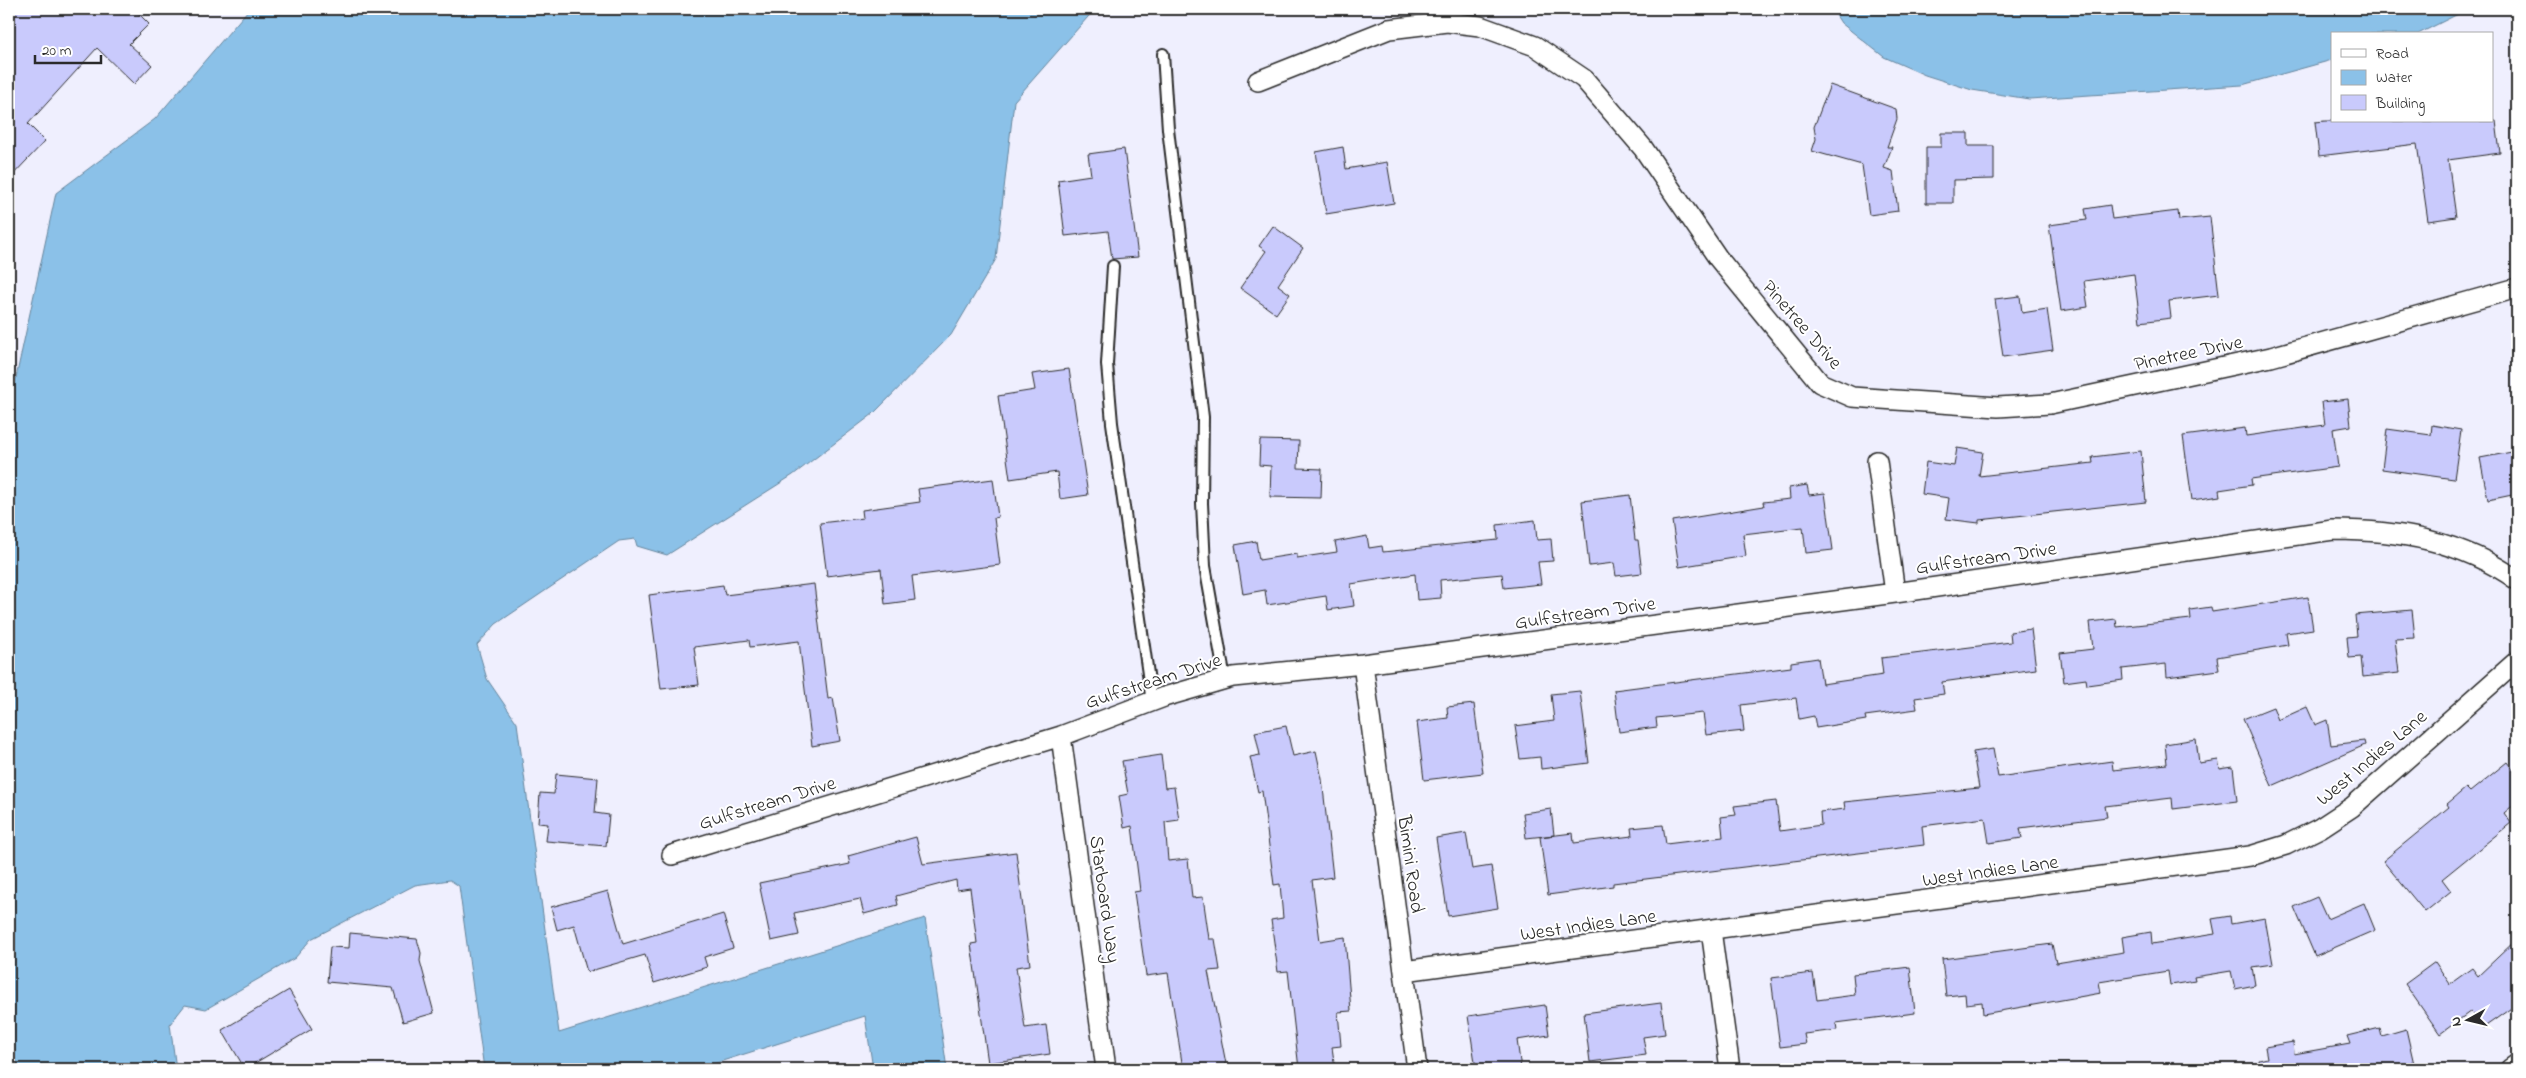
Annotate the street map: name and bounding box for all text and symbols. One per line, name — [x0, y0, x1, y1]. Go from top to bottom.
scale bar — [35, 32, 101, 64]
legend — [2331, 32, 2494, 122]
text: 20 m — [42, 40, 72, 62]
text: Road — [2376, 43, 2409, 65]
text: Water — [2376, 67, 2412, 89]
text: Building — [2375, 93, 2425, 116]
street label: Pinetree Drive — [1754, 274, 1848, 377]
street label: Pinetree Drive — [2132, 329, 2246, 380]
street label: Gulfstream Drive — [1914, 535, 2059, 584]
street label: Gulfstream Drive — [1513, 590, 1658, 639]
street label: Gulfstream Drive — [1082, 647, 1226, 718]
street label: West Indies Lane — [2311, 704, 2434, 814]
street label: Gulfstream Drive — [696, 770, 840, 839]
street label: Bimini Road — [1388, 813, 1431, 915]
street label: Starboard Way — [1080, 834, 1127, 965]
street label: West Indies Lane — [1921, 849, 2060, 896]
street label: West Indies Lane — [1519, 903, 1658, 950]
north arrow — [2444, 996, 2494, 1046]
text: N — [2446, 1015, 2468, 1028]

